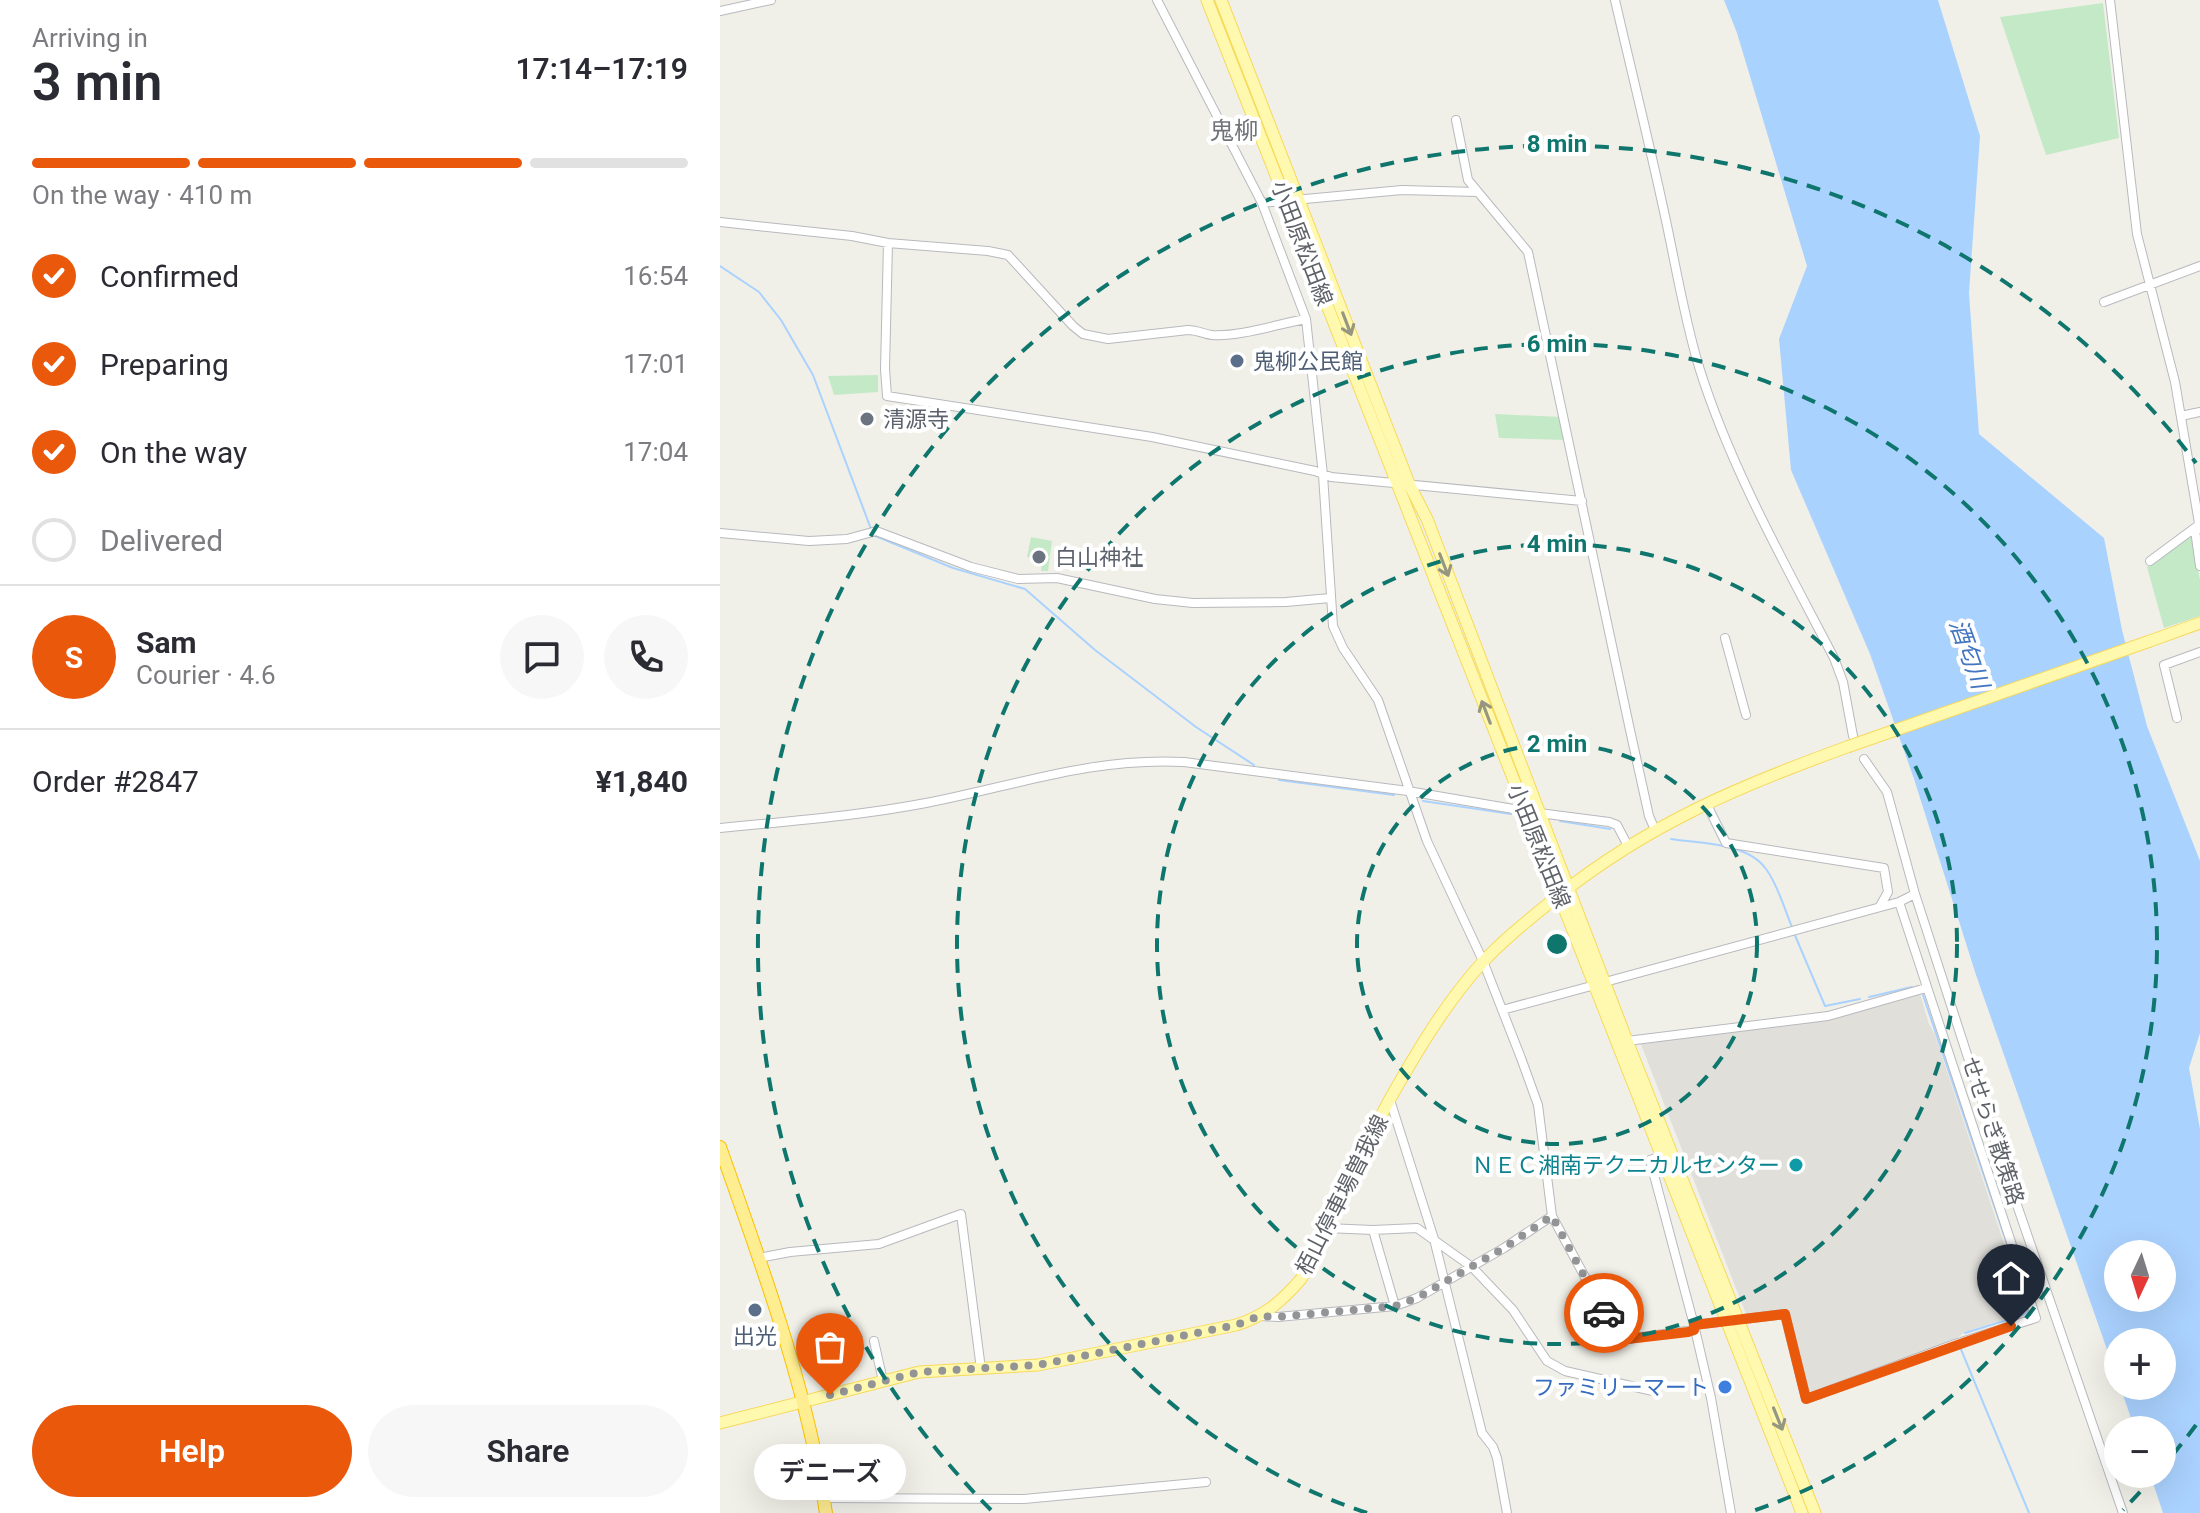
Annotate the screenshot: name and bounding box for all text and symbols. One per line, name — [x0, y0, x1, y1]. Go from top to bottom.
text: Arriving in — [32, 23, 148, 53]
text: 17:14–17:19 — [515, 51, 688, 86]
text: 3 min — [32, 52, 162, 113]
district label: 鬼柳 — [1210, 117, 1258, 145]
text: 8 min — [1527, 130, 1587, 158]
street label: 小田原松田線 — [1267, 177, 1337, 309]
text: On the way · 410 m — [32, 180, 252, 210]
icon: check — [32, 254, 76, 298]
text: Confirmed — [100, 259, 239, 294]
text: 16:54 — [623, 261, 688, 291]
one-way arrow — [1341, 311, 1355, 336]
text: 6 min — [1527, 330, 1587, 358]
icon: check — [32, 342, 76, 386]
text: Preparing — [100, 347, 229, 382]
text: 17:01 — [623, 349, 688, 379]
place label: 鬼柳公民館 — [1253, 349, 1363, 374]
marker: 鬼柳公民館 — [1228, 352, 1246, 370]
place label: 清源寺 — [883, 407, 949, 432]
marker: 清源寺 — [858, 410, 876, 428]
icon: check — [32, 430, 76, 474]
text: On the way — [100, 435, 247, 470]
text: 17:04 — [623, 437, 688, 467]
text: Delivered — [100, 523, 223, 558]
text: 4 min — [1527, 530, 1587, 558]
place label: 白山神社 — [1055, 545, 1143, 570]
marker: 白山神社 — [1030, 548, 1048, 566]
one-way arrow — [1438, 552, 1452, 577]
button: chat — [500, 615, 584, 699]
button: phone — [604, 615, 688, 699]
water label: 酒匂川 — [1944, 615, 1995, 695]
text: Sam — [136, 625, 197, 660]
text: S — [65, 640, 83, 675]
text: Courier · 4.6 — [136, 660, 276, 690]
one-way arrow — [1478, 700, 1493, 725]
text: 2 min — [1527, 730, 1587, 758]
text: Order #2847 — [32, 764, 199, 799]
text: ¥1,840 — [596, 764, 688, 799]
street label: 小田原松田線 — [1503, 780, 1575, 912]
centre of rings — [1543, 930, 1571, 958]
street label: せせらぎ散策路 — [1957, 1054, 2029, 1208]
street label: 栢山停車場曽我線 — [1291, 1111, 1393, 1279]
place label: ＮＥＣ湘南テクニカルセンター — [1472, 1153, 1780, 1178]
marker: ＮＥＣ湘南テクニカルセンター — [1787, 1156, 1805, 1174]
north arrow — [2104, 1240, 2176, 1312]
map controls — [2104, 1240, 2176, 1488]
pin — [1977, 1244, 2045, 1326]
icon: home — [1989, 1256, 2033, 1300]
courier — [1564, 1273, 1644, 1353]
icon: car — [1582, 1291, 1626, 1335]
marker: 出光 — [746, 1301, 764, 1319]
pin — [796, 1313, 864, 1395]
place label: 出光 — [733, 1324, 777, 1349]
icon: bag — [808, 1325, 852, 1369]
button: + — [2104, 1328, 2176, 1400]
place label: ファミリーマート — [1533, 1375, 1709, 1400]
marker: ファミリーマート — [1716, 1378, 1734, 1396]
button: Help — [32, 1405, 352, 1497]
button: Share — [368, 1405, 688, 1497]
one-way arrow — [1771, 1406, 1786, 1431]
button: − — [2104, 1416, 2176, 1488]
callout: デニーズ — [754, 1443, 906, 1499]
text: デニーズ — [779, 1457, 881, 1487]

